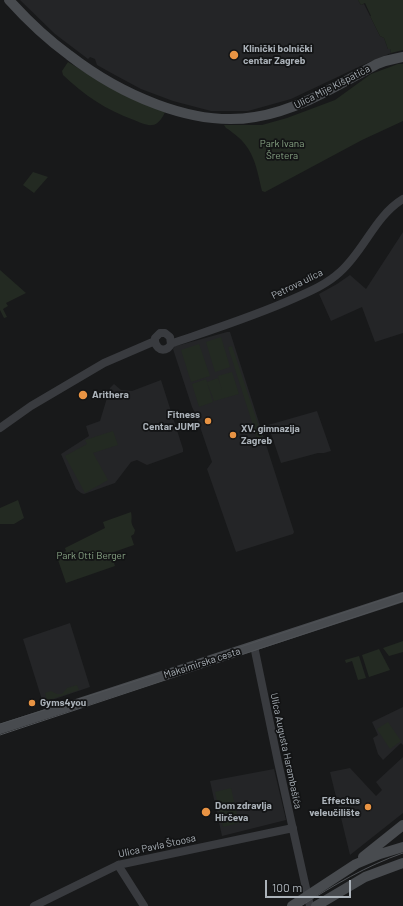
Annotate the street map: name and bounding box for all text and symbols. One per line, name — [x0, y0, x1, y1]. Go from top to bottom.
place label: Klinički bolnički centar Zagreb — [243, 43, 312, 66]
marker: Klinički bolnički centar Zagreb — [228, 49, 240, 61]
street label: Ulica Mije Kišpatića — [292, 63, 372, 111]
park label: Park Ivana Šretera — [260, 138, 304, 162]
street label: Petrova ulica — [269, 266, 325, 302]
marker: Arithera — [77, 389, 89, 401]
place label: Arithera — [92, 389, 129, 401]
place label: Fitness Centar JUMP — [143, 409, 200, 432]
marker: Fitness Centar JUMP — [203, 416, 213, 426]
place label: XV. gimnazija Zagreb — [241, 423, 300, 446]
marker: XV. gimnazija Zagreb — [228, 430, 238, 440]
park label: Park Otti Berger — [56, 550, 126, 562]
street label: Maksimirska cesta — [162, 645, 242, 681]
street label: Ulica Augusta Harambašića — [268, 692, 304, 810]
place label: Gyms4you — [40, 697, 86, 709]
marker: Gyms4you — [27, 698, 37, 708]
place label: Effectus veleučilište — [309, 795, 360, 818]
place label: Dom zdravlja Hirčeva — [215, 800, 272, 824]
marker: Effectus veleučilište — [363, 802, 373, 812]
marker: Dom zdravlja Hirčeva — [200, 806, 212, 818]
street label: Ulica Pavla Štoosa — [117, 832, 197, 860]
scale bar — [267, 872, 353, 898]
text: 100 m — [272, 880, 302, 894]

